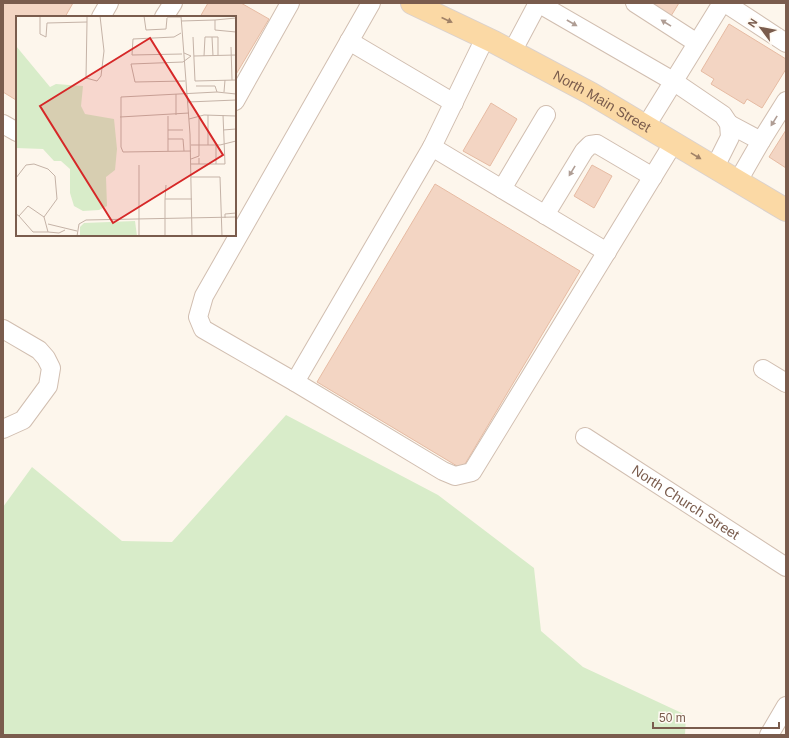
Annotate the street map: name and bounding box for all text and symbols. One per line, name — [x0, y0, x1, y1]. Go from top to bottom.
north arrow — [741, 8, 781, 48]
inset map — [16, 16, 236, 236]
text: N — [745, 16, 760, 29]
one-way arrow — [442, 17, 453, 23]
one-way arrow — [566, 19, 578, 26]
one-way arrow — [661, 19, 671, 27]
street label: North Main Street — [551, 67, 654, 136]
one-way arrow — [770, 115, 777, 127]
one-way arrow — [691, 152, 701, 160]
one-way arrow — [568, 165, 575, 177]
street label: North Church Street — [629, 462, 743, 543]
scale bar — [653, 704, 779, 730]
text: 50 m — [659, 711, 686, 725]

